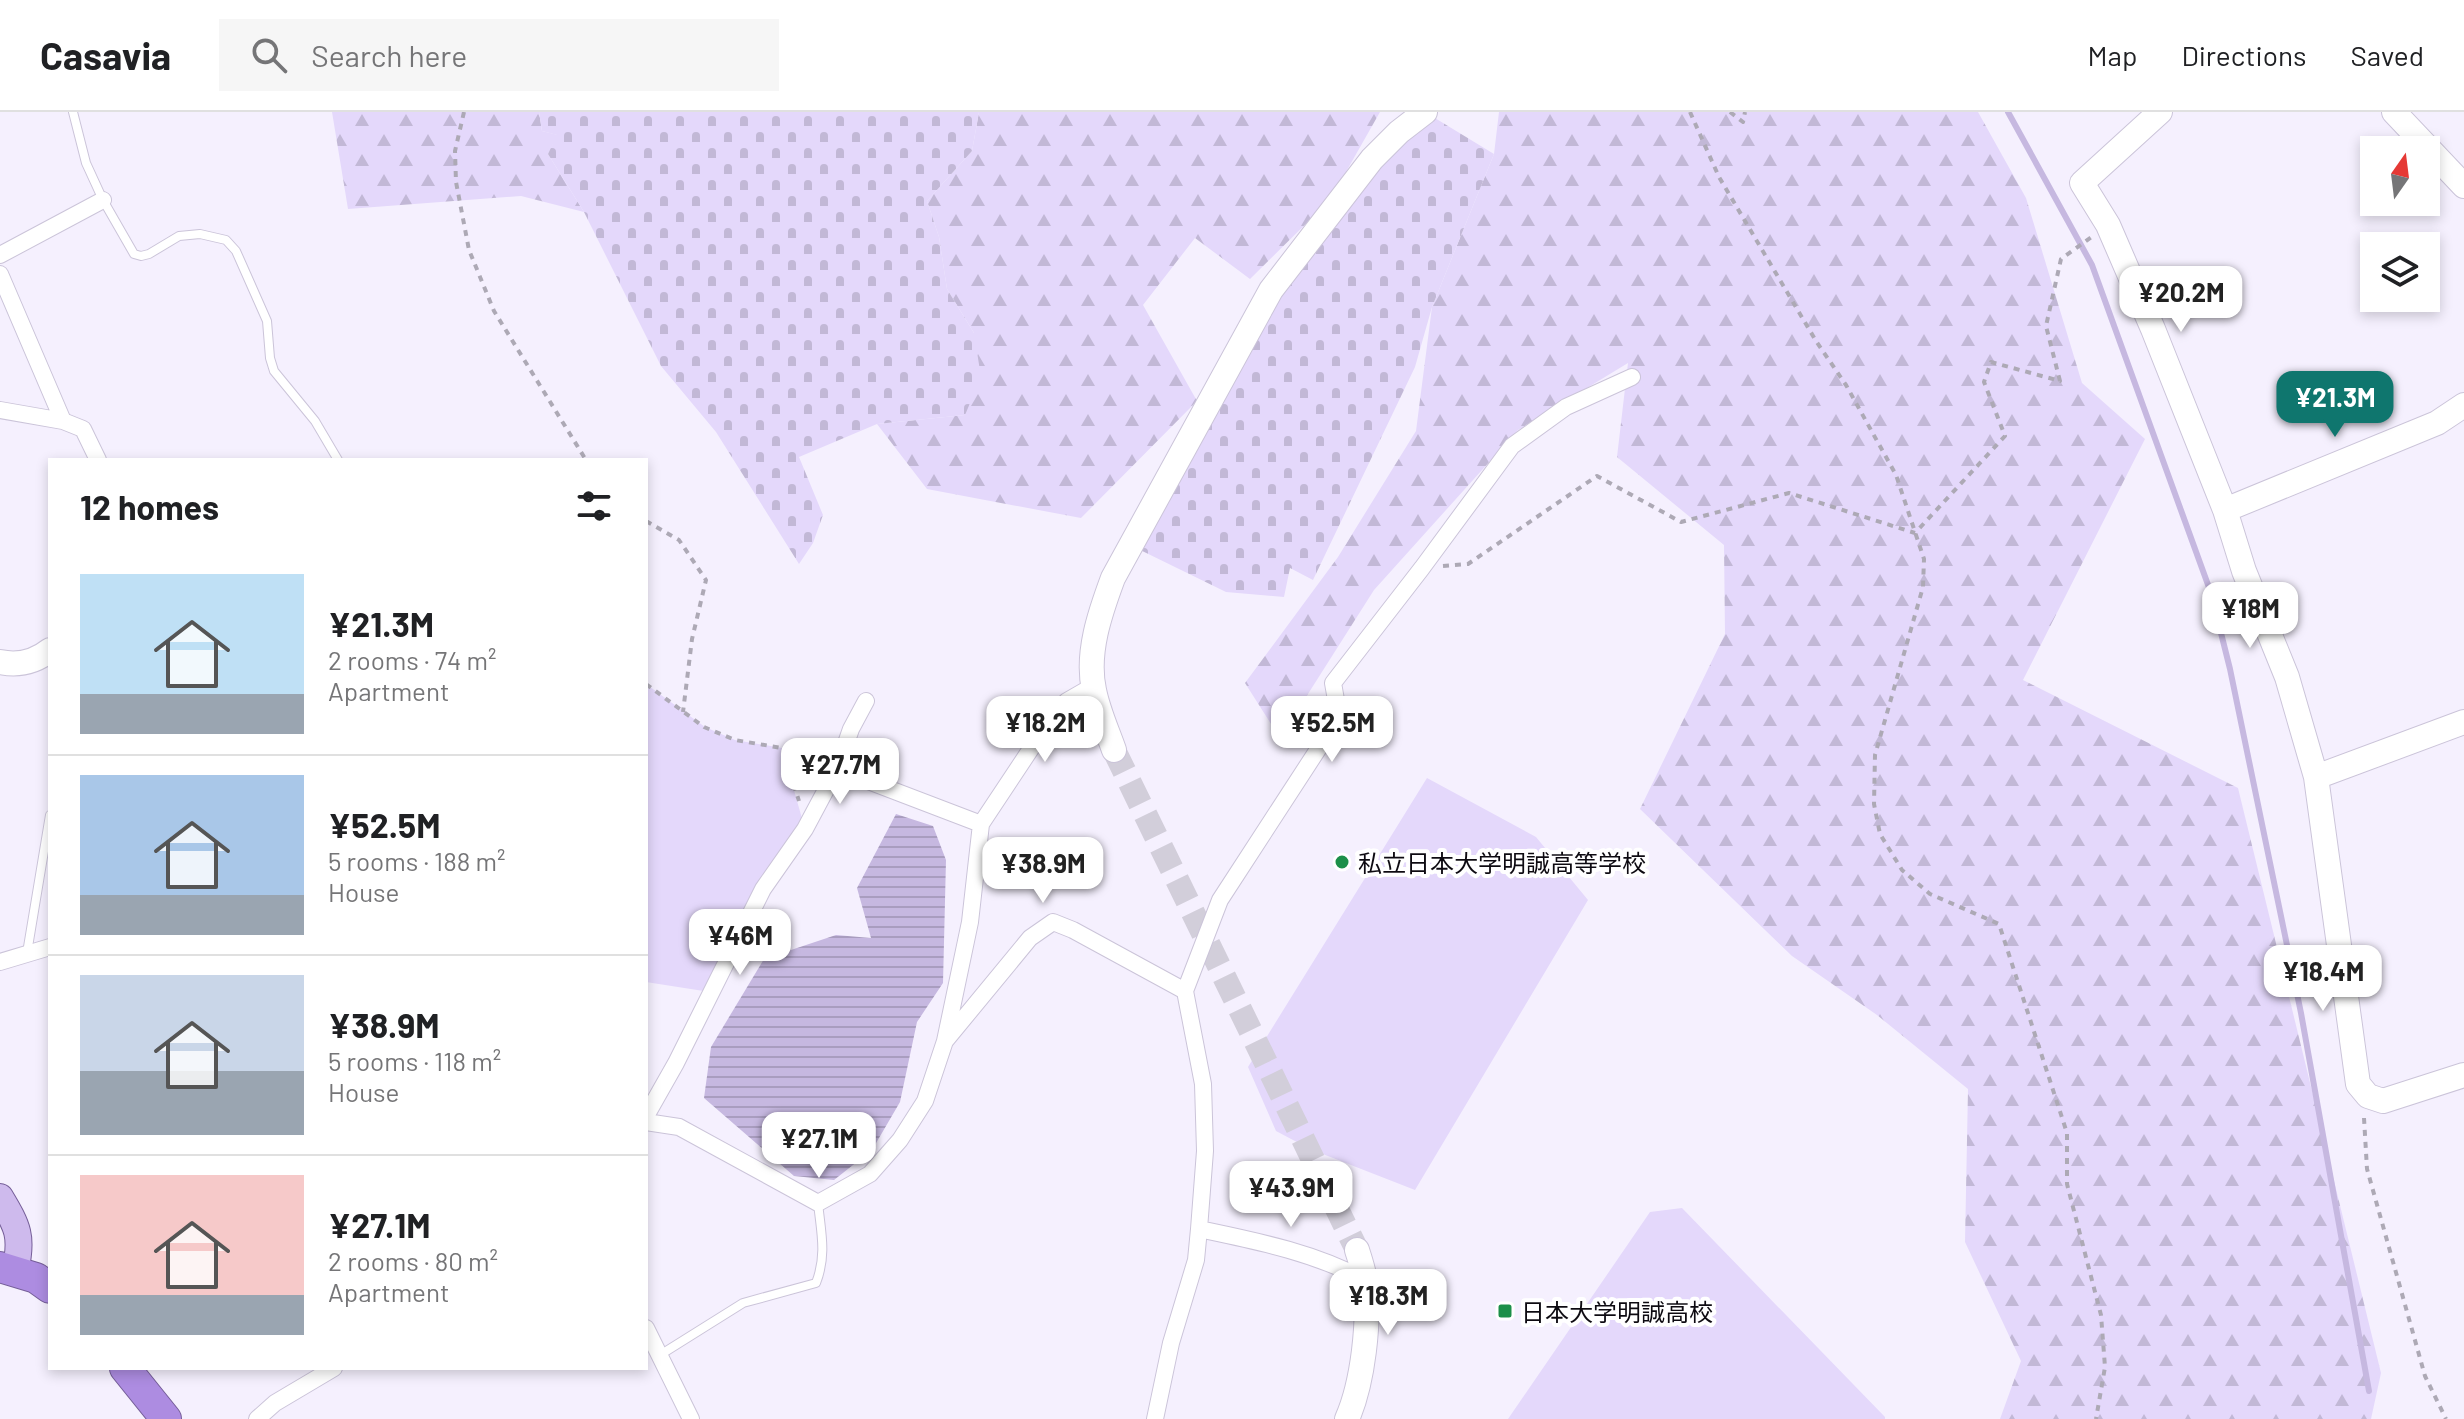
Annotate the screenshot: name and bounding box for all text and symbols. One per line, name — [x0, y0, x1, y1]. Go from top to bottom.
search box — [219, 19, 779, 91]
text: Casavia — [40, 32, 171, 78]
icon: search — [247, 33, 291, 77]
text: Search here — [311, 37, 467, 73]
text: Map — [2088, 38, 2137, 72]
text: Directions — [2181, 38, 2307, 72]
text: Saved — [2351, 38, 2424, 72]
north arrow — [2360, 136, 2440, 216]
map controls — [2360, 136, 2440, 312]
button: layers — [2360, 232, 2440, 312]
pin: ¥20.2M — [2116, 266, 2246, 334]
text: ¥20.2M — [2137, 276, 2225, 307]
pin: ¥21.3M — [2270, 371, 2400, 439]
text: ¥21.3M — [2294, 381, 2376, 412]
icon: filters — [572, 484, 616, 528]
text: 12 homes — [80, 486, 219, 527]
pin: ¥18M — [2203, 582, 2297, 650]
text: ¥18M — [2220, 592, 2280, 623]
text: ¥21.3M — [328, 603, 434, 644]
icon: home — [144, 606, 240, 702]
text: 2 rooms · 74 m² — [328, 644, 496, 675]
text: Apartment — [328, 675, 449, 706]
pin: ¥18.2M — [980, 696, 1110, 764]
pin: ¥52.5M — [1267, 696, 1397, 764]
text: ¥18.2M — [1004, 706, 1086, 737]
text: ¥52.5M — [1289, 706, 1375, 737]
pin: ¥27.7M — [775, 738, 905, 806]
text: ¥27.7M — [799, 748, 881, 779]
text: ¥52.5M — [328, 804, 441, 845]
icon: home — [144, 807, 240, 903]
pin: ¥38.9M — [978, 837, 1108, 905]
text: 5 rooms · 188 m² — [328, 845, 505, 876]
text: ¥38.9M — [1000, 847, 1086, 878]
place label: 私立日本大学明誠高等学校 — [1358, 848, 1646, 877]
marker: 私立日本大学明誠高等学校 — [1333, 853, 1351, 871]
text: House — [328, 876, 399, 907]
pin: ¥46M — [693, 909, 787, 977]
text: ¥46M — [707, 919, 773, 950]
pin: ¥18.4M — [2258, 945, 2388, 1013]
text: ¥18.4M — [2282, 955, 2364, 986]
text: ¥38.9M — [328, 1004, 440, 1045]
icon: home — [144, 1007, 240, 1103]
text: 5 rooms · 118 m² — [328, 1045, 501, 1076]
text: House — [328, 1076, 399, 1107]
pin: ¥27.1M — [754, 1112, 884, 1180]
text: ¥27.1M — [780, 1122, 858, 1153]
pin: ¥43.9M — [1226, 1161, 1356, 1229]
text: ¥43.9M — [1247, 1171, 1335, 1202]
text: ¥27.1M — [328, 1204, 431, 1245]
icon: home — [144, 1207, 240, 1303]
text: 2 rooms · 80 m² — [328, 1245, 498, 1276]
pin: ¥18.3M — [1323, 1269, 1453, 1337]
text: Apartment — [328, 1276, 449, 1307]
text: ¥18.3M — [1348, 1279, 1428, 1310]
place label: 日本大学明誠高校 — [1521, 1297, 1713, 1326]
marker: 日本大学明誠高校 — [1496, 1302, 1514, 1320]

